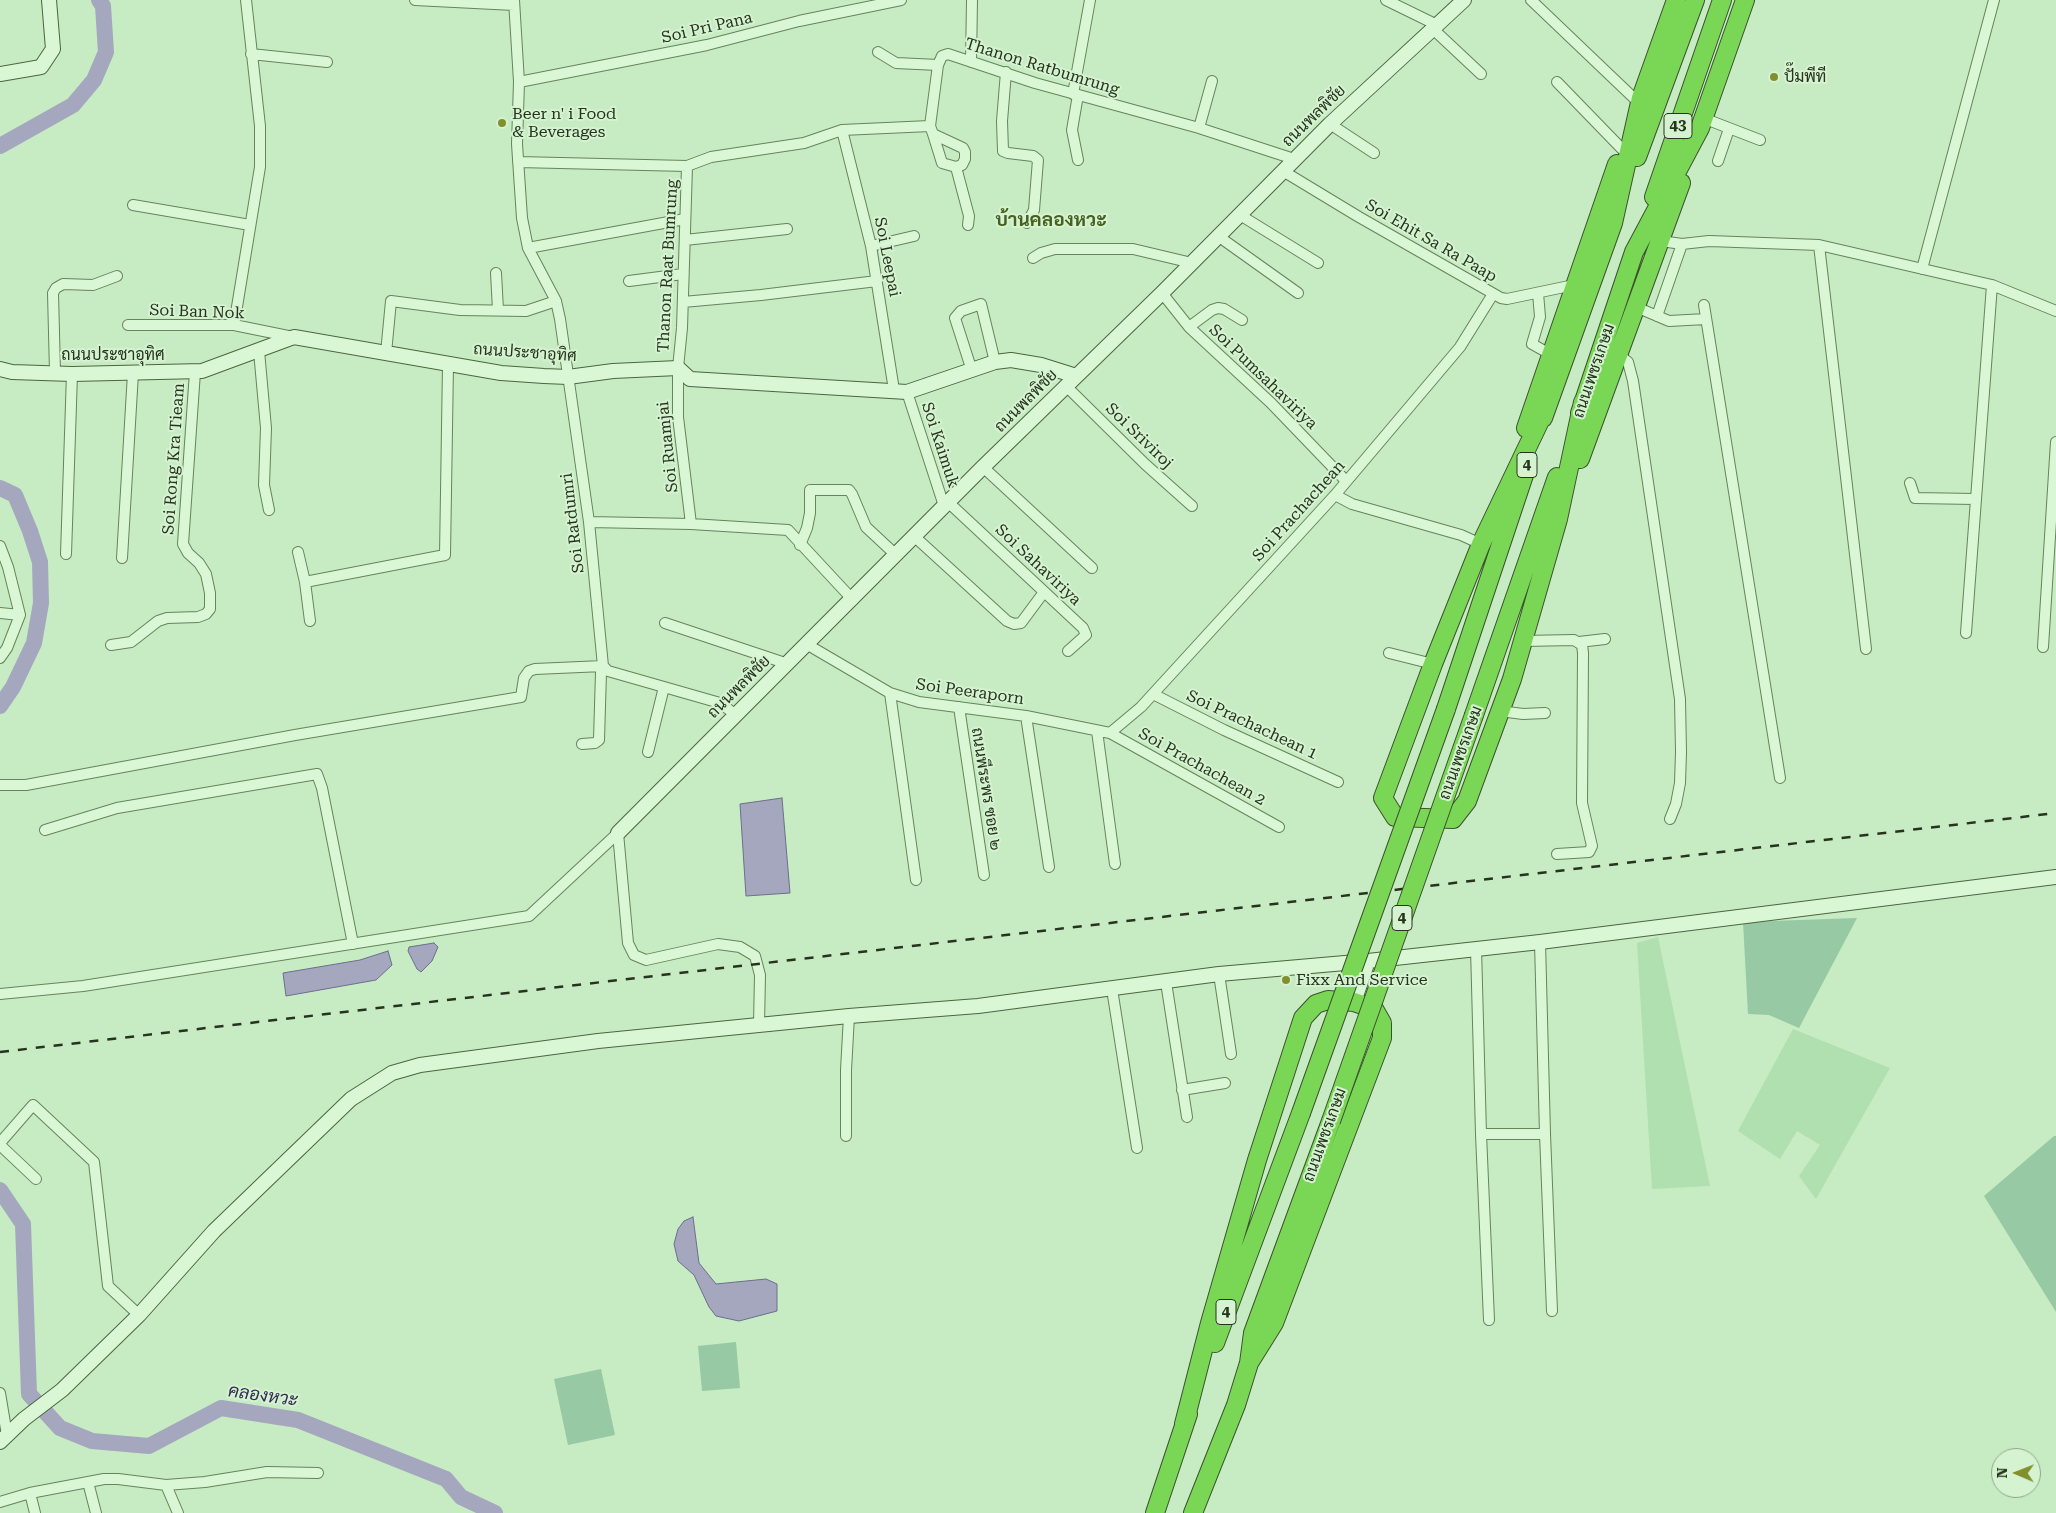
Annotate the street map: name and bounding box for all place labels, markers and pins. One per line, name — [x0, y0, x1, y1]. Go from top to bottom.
place label: ปั๊มพีที — [1784, 67, 1826, 87]
marker: ปั๊มพีที — [1768, 71, 1780, 83]
place label: Beer n' i Food & Beverages — [512, 104, 616, 142]
marker: Beer n' i Food & Beverages — [496, 117, 508, 129]
place label: Fixx And Service — [1296, 970, 1428, 990]
marker: Fixx And Service — [1280, 974, 1292, 986]

